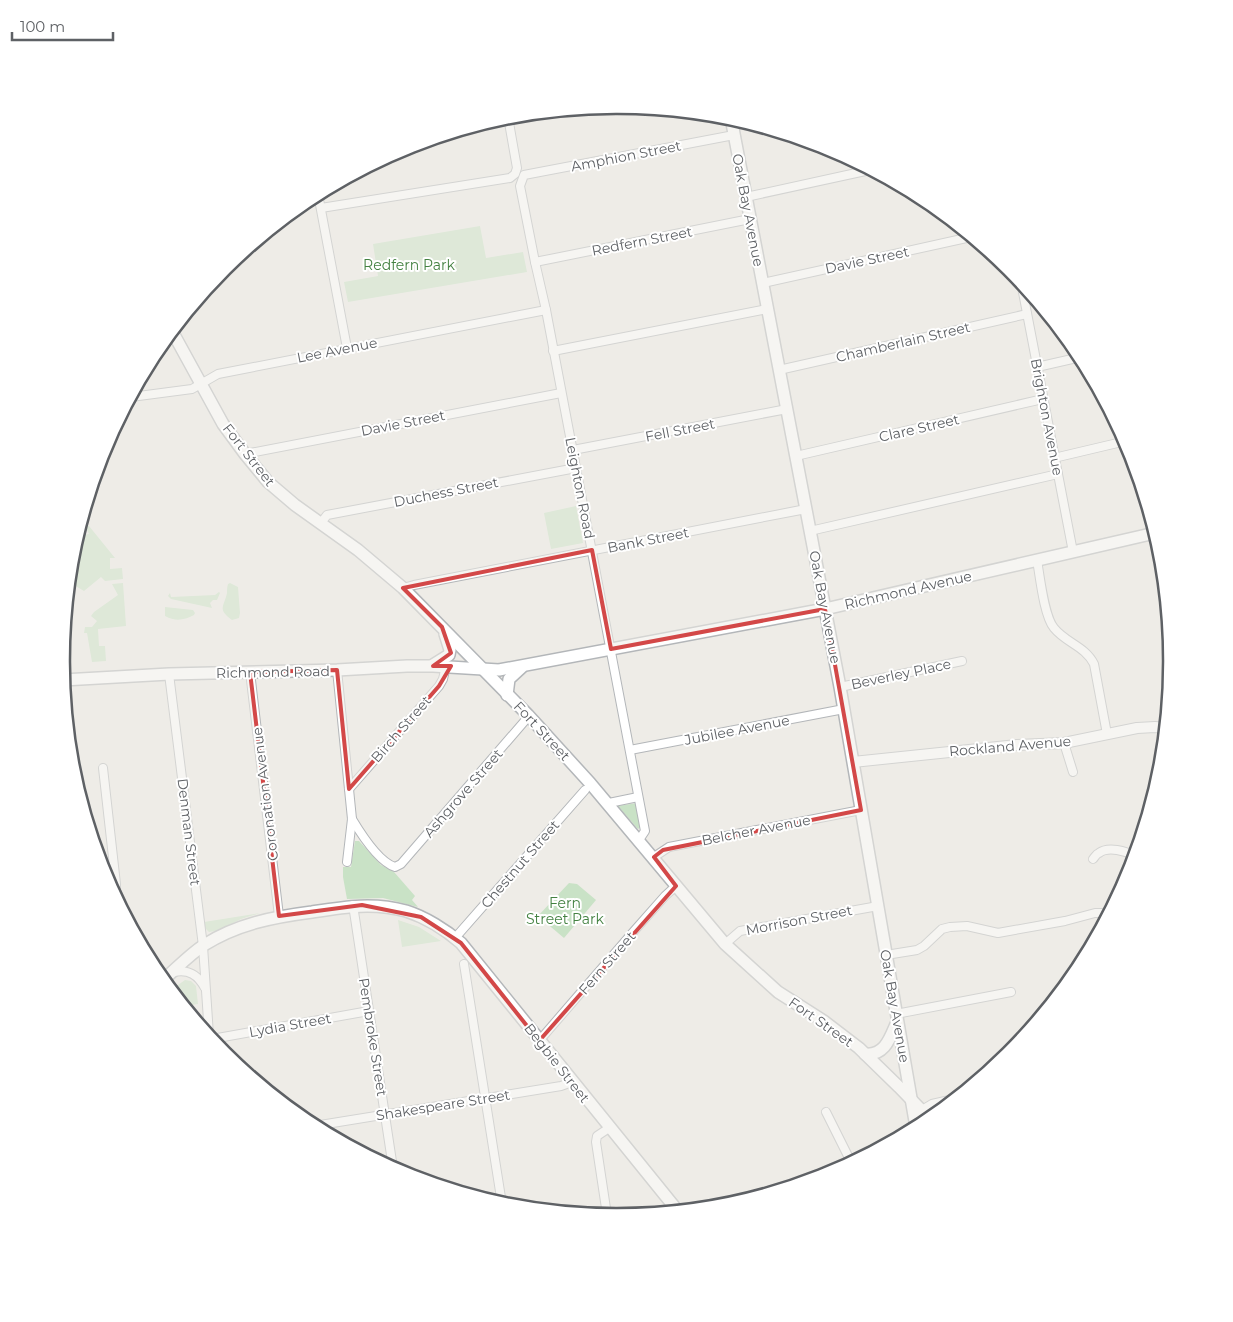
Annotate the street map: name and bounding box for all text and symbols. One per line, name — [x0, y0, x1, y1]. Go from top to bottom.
scale bar — [12, 10, 114, 42]
text: 100 m — [20, 17, 65, 36]
street label: Amphion Street — [569, 136, 683, 176]
street label: Oak Bay Avenue — [728, 152, 768, 268]
street label: Redfern Street — [590, 222, 694, 260]
street label: Davie Street — [823, 242, 911, 278]
park label: Redfern Park — [363, 256, 456, 274]
street label: Chamberlain Street — [834, 318, 972, 366]
street label: Lee Avenue — [295, 333, 379, 367]
street label: Brighton Avenue — [1027, 357, 1067, 477]
street label: Davie Street — [359, 406, 447, 440]
street label: Clare Street — [877, 410, 961, 446]
street label: Fell Street — [644, 414, 717, 446]
street label: Fort Street — [219, 420, 279, 490]
street label: Leighton Road — [561, 436, 599, 540]
street label: Duchess Street — [392, 473, 500, 511]
street label: Bank Street — [606, 523, 691, 557]
street label: Oak Bay Avenue — [805, 549, 845, 665]
street label: Richmond Avenue — [843, 567, 973, 613]
street label: Beverley Place — [849, 655, 953, 693]
street label: Richmond Road — [216, 662, 330, 682]
street label: Birch Street — [367, 692, 435, 766]
street label: Fort Street — [510, 697, 574, 765]
street label: Jubilee Avenue — [682, 711, 791, 749]
street label: Coronation Avenue — [248, 726, 282, 862]
street label: Rockland Avenue — [948, 732, 1072, 760]
street label: Ashgrove Street — [420, 745, 507, 841]
street label: Denman Street — [173, 777, 205, 887]
street label: Belcher Avenue — [700, 811, 812, 849]
street label: Chestnut Street — [477, 816, 563, 912]
park label: Fern Street Park — [526, 894, 605, 928]
street label: Morrison Street — [744, 901, 854, 939]
street label: Fern Street — [575, 927, 640, 998]
street label: Oak Bay Avenue — [876, 948, 914, 1064]
street label: Pembroke Street — [355, 977, 391, 1098]
street label: Fort Street — [785, 993, 857, 1051]
street label: Lydia Street — [247, 1009, 333, 1041]
street label: Begbie Street — [520, 1020, 594, 1107]
street label: Shakespeare Street — [375, 1085, 512, 1124]

